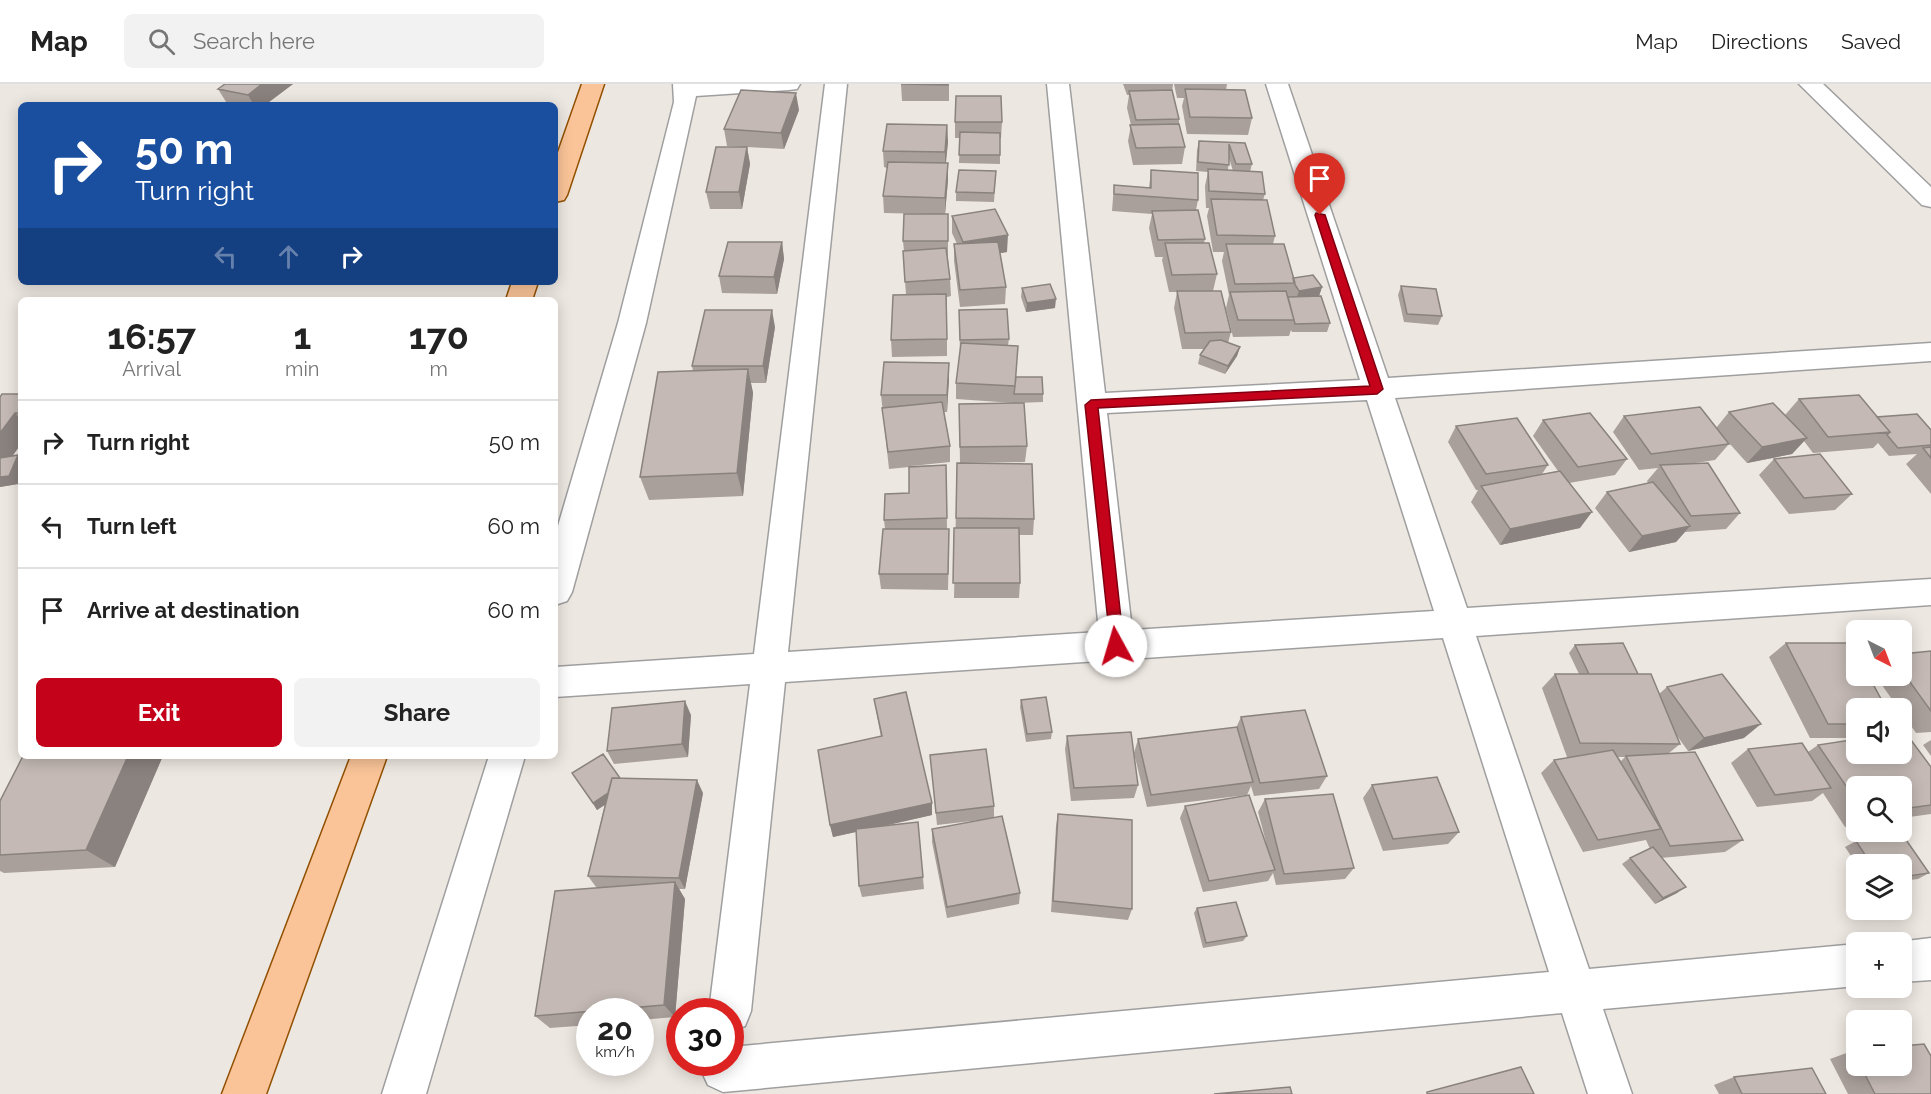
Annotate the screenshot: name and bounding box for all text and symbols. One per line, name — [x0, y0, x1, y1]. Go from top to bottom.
search box — [124, 14, 544, 68]
text: Map — [30, 25, 88, 58]
icon: search — [145, 25, 178, 58]
text: Search here — [193, 28, 315, 54]
text: Map — [1635, 29, 1678, 54]
text: Directions — [1711, 29, 1808, 54]
text: Saved — [1841, 29, 1901, 54]
text: 50 m — [135, 125, 233, 174]
icon: right — [36, 126, 114, 204]
pin — [1294, 153, 1345, 215]
icon: arrive — [1303, 162, 1336, 195]
text: Turn right — [135, 175, 254, 206]
icon: left — [209, 240, 242, 273]
icon: ahead — [272, 240, 305, 273]
icon: right — [335, 240, 368, 273]
text: 16:57 — [107, 315, 196, 357]
text: 1 — [293, 315, 311, 357]
text: 170 — [409, 315, 469, 357]
text: Arrival — [122, 357, 181, 381]
text: min — [285, 357, 319, 381]
text: m — [430, 357, 448, 381]
icon: right — [36, 426, 69, 459]
text: Turn right — [87, 429, 190, 455]
text: 50 m — [489, 429, 540, 455]
icon: left — [36, 510, 69, 543]
text: Turn left — [87, 513, 177, 539]
text: 60 m — [487, 513, 540, 539]
icon: arrive — [36, 594, 69, 627]
text: Arrive at destination — [87, 597, 300, 623]
text: 60 m — [487, 597, 540, 623]
position arrow — [1084, 614, 1148, 678]
north arrow — [1846, 620, 1912, 686]
map controls — [1846, 620, 1912, 1076]
button: Exit — [36, 678, 282, 747]
button: Share — [294, 678, 540, 747]
button: sound — [1846, 698, 1912, 764]
button: search — [1846, 776, 1912, 842]
button: layers — [1846, 854, 1912, 920]
button: + — [1846, 932, 1912, 998]
speed limit sign: 30 — [666, 998, 744, 1076]
button: − — [1846, 1010, 1912, 1076]
text: 20 — [597, 1012, 633, 1047]
text: km/h — [595, 1043, 635, 1061]

